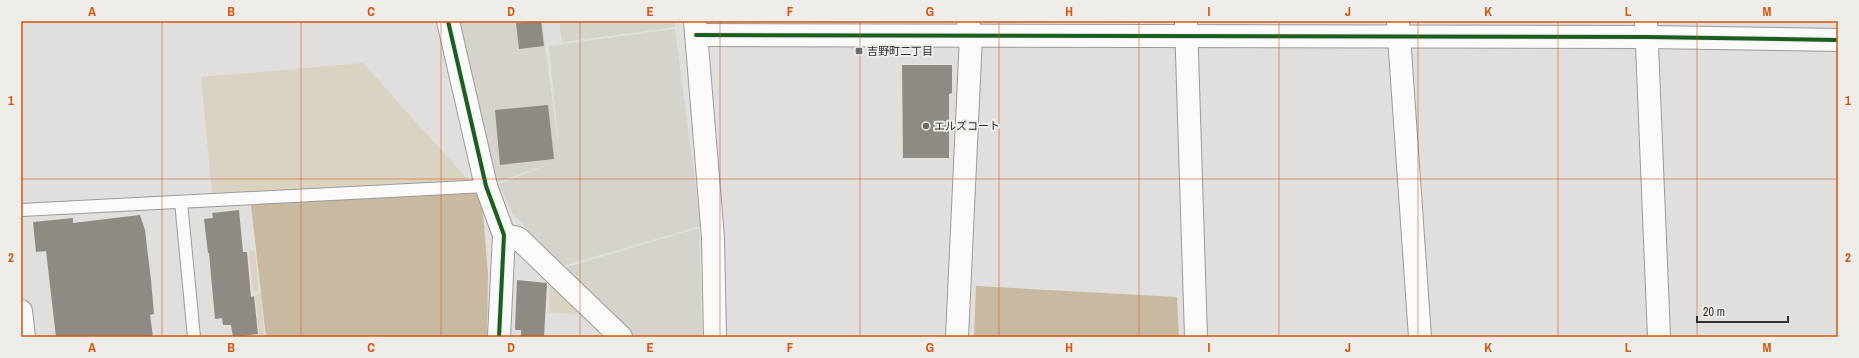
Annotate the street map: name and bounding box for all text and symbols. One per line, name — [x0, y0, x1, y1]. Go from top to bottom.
text: A — [88, 3, 96, 20]
text: B — [227, 3, 235, 20]
text: C — [367, 3, 375, 20]
text: D — [507, 3, 515, 20]
text: E — [646, 3, 654, 20]
text: F — [787, 3, 794, 20]
text: G — [926, 3, 934, 20]
text: H — [1065, 3, 1073, 20]
text: I — [1208, 3, 1211, 20]
text: J — [1345, 3, 1351, 20]
text: K — [1484, 3, 1492, 20]
text: L — [1625, 3, 1632, 20]
text: M — [1763, 3, 1772, 20]
place label: 吉野町二丁目 — [867, 44, 933, 58]
marker: 吉野町二丁目 — [854, 46, 864, 56]
text: 1 — [8, 92, 14, 109]
text: 1 — [1845, 92, 1851, 109]
place label: エルズコート — [934, 119, 1000, 133]
marker: エルズコート — [921, 121, 931, 131]
text: 2 — [8, 249, 14, 266]
text: 2 — [1845, 249, 1851, 266]
scale bar — [1697, 298, 1788, 324]
text: 20 m — [1703, 304, 1725, 320]
text: A — [88, 339, 96, 356]
text: B — [227, 339, 235, 356]
text: C — [367, 339, 375, 356]
text: D — [507, 339, 515, 356]
text: E — [646, 339, 654, 356]
text: F — [787, 339, 794, 356]
text: G — [926, 339, 934, 356]
text: H — [1065, 339, 1073, 356]
text: I — [1208, 339, 1211, 356]
text: J — [1345, 339, 1351, 356]
text: K — [1484, 339, 1492, 356]
text: L — [1625, 339, 1632, 356]
text: M — [1763, 339, 1772, 356]

